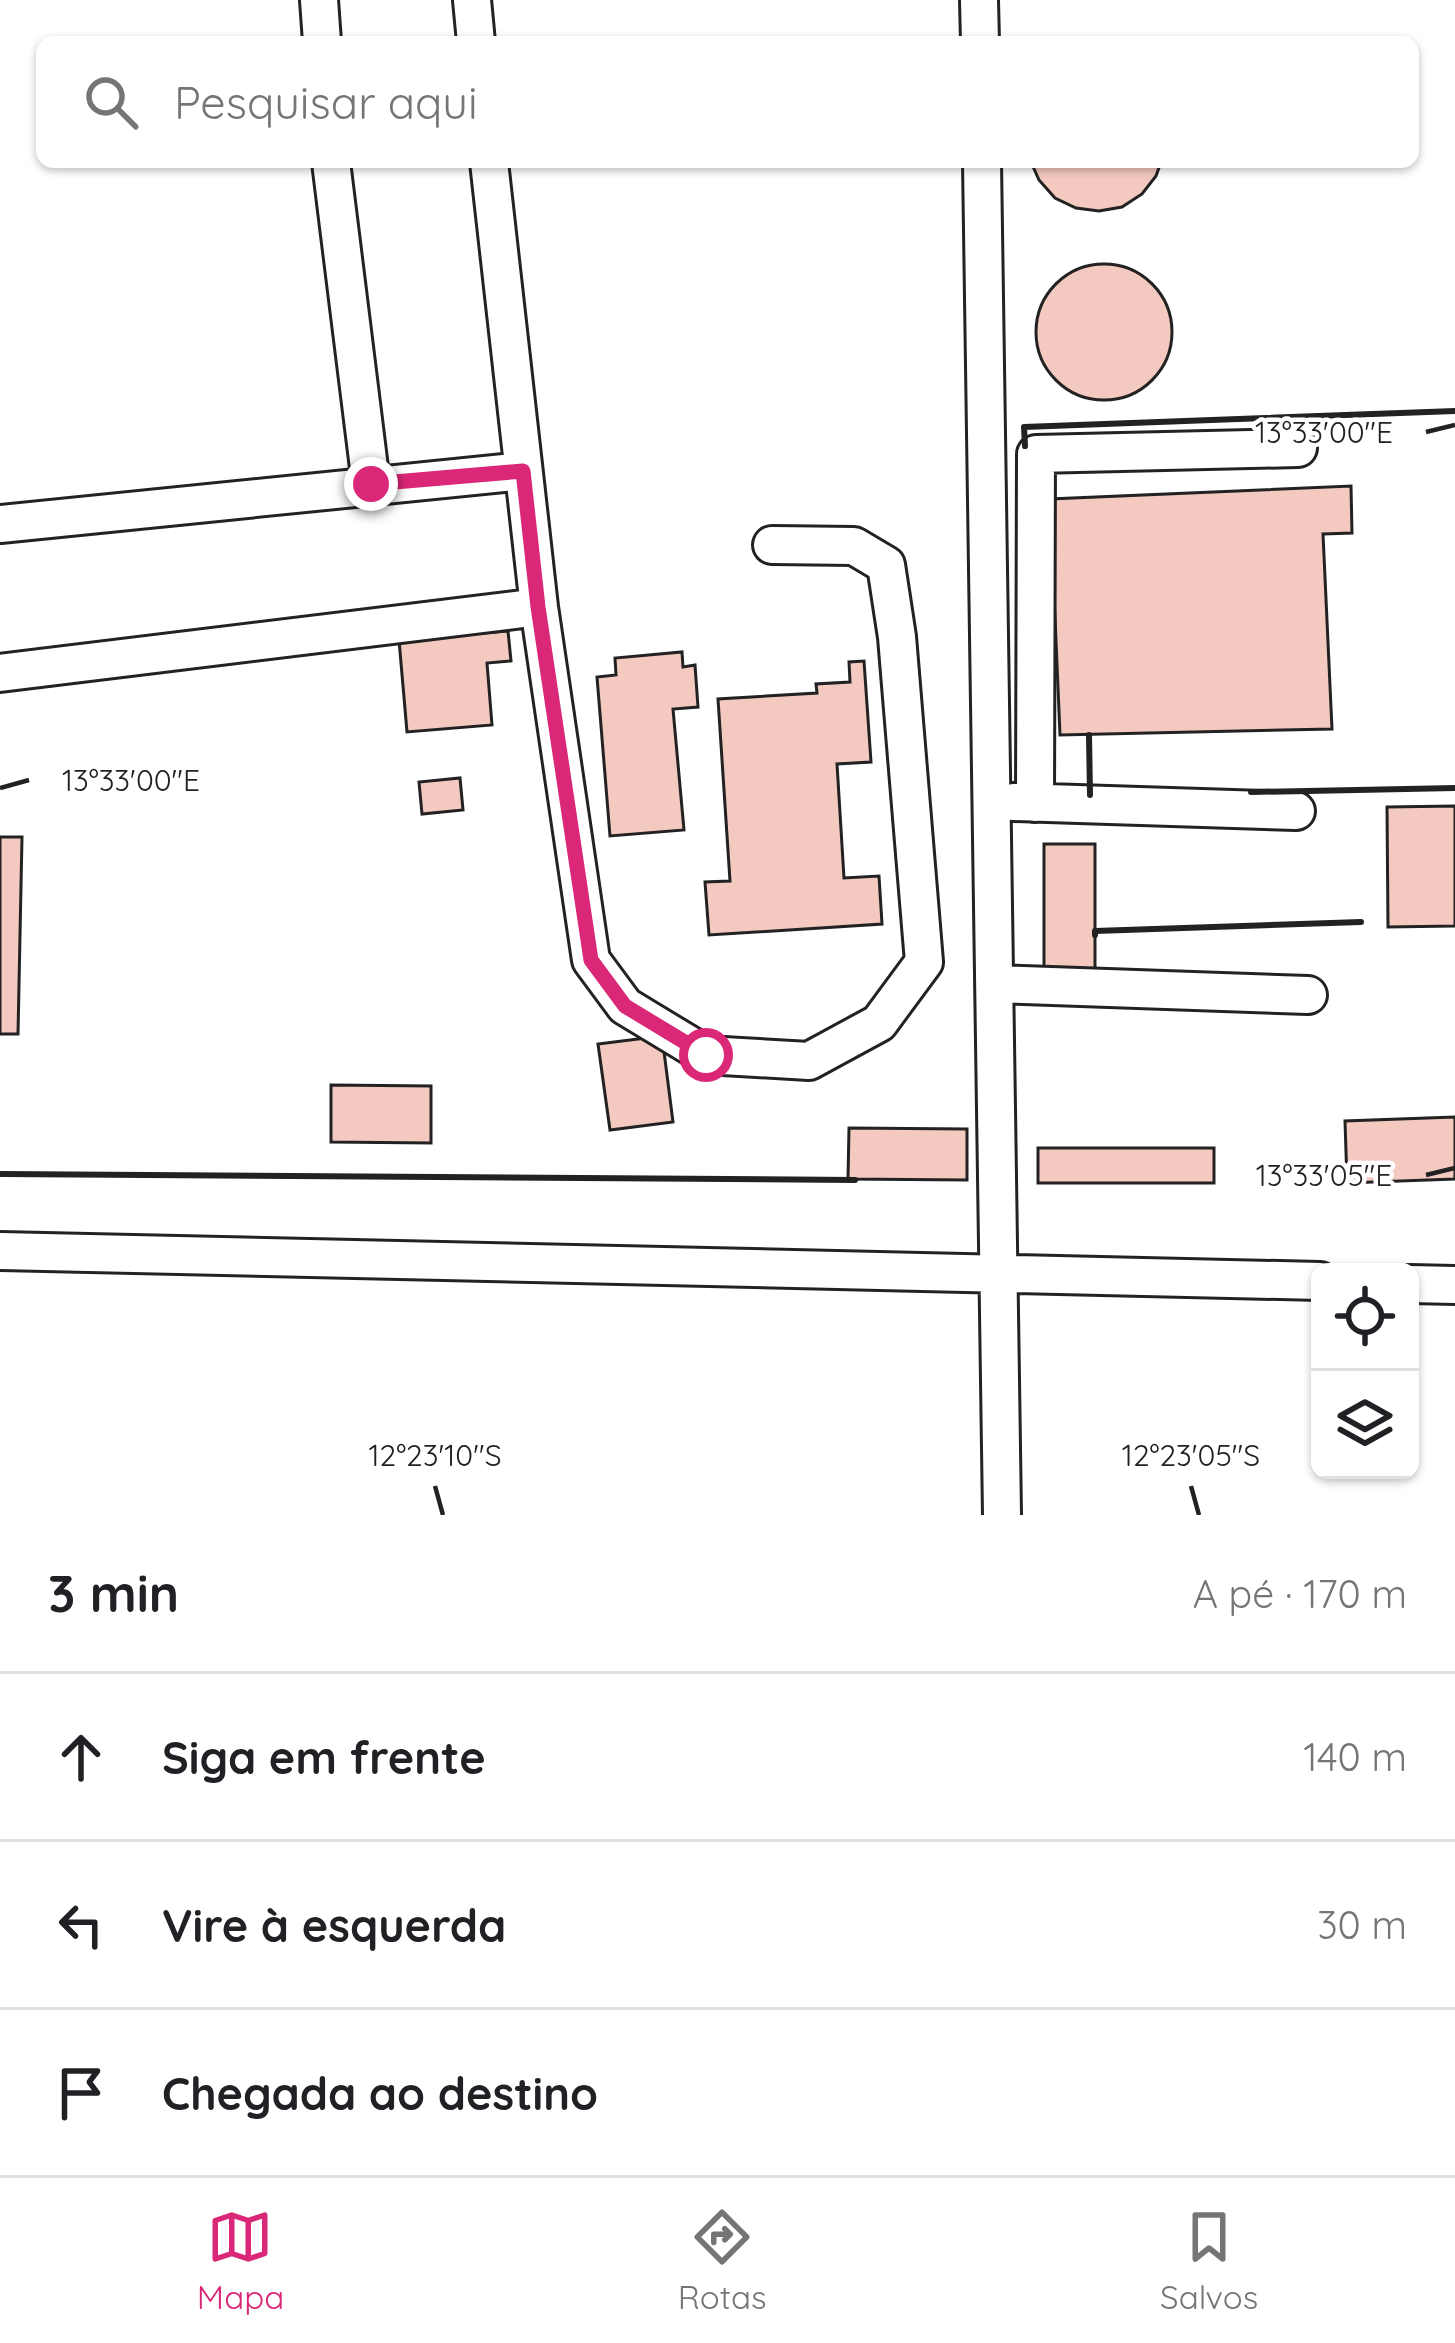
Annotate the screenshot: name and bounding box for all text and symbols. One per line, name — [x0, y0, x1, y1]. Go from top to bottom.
search box — [36, 36, 1419, 168]
icon: search — [78, 69, 144, 135]
text: Pesquisar aqui — [174, 74, 478, 130]
text: 13°33'00"E — [1255, 413, 1393, 451]
route end — [344, 457, 398, 511]
text: 13°33'00"E — [62, 761, 200, 799]
route start — [679, 1028, 733, 1082]
text: 13°33'05"E — [1256, 1156, 1392, 1194]
map controls — [1311, 1263, 1419, 1479]
button: locate — [1311, 1263, 1419, 1371]
button: layers — [1311, 1371, 1419, 1479]
text: 12°23'10"S — [368, 1436, 502, 1474]
text: 12°23'05"S — [1122, 1436, 1260, 1474]
text: 3 min — [48, 1561, 179, 1625]
text: A pé · 170 m — [1193, 1569, 1407, 1618]
icon: ahead — [48, 1724, 114, 1790]
text: Siga em frente — [162, 1729, 486, 1785]
text: 140 m — [1303, 1732, 1407, 1781]
icon: left — [48, 1892, 114, 1958]
text: Vire à esquerda — [162, 1897, 506, 1953]
text: 30 m — [1317, 1900, 1407, 1949]
icon: arrive — [48, 2060, 114, 2126]
text: Chegada ao destino — [162, 2065, 598, 2121]
tab: Mapa — [197, 2204, 284, 2317]
tab: Rotas — [678, 2204, 766, 2317]
tab: Salvos — [1160, 2204, 1258, 2317]

